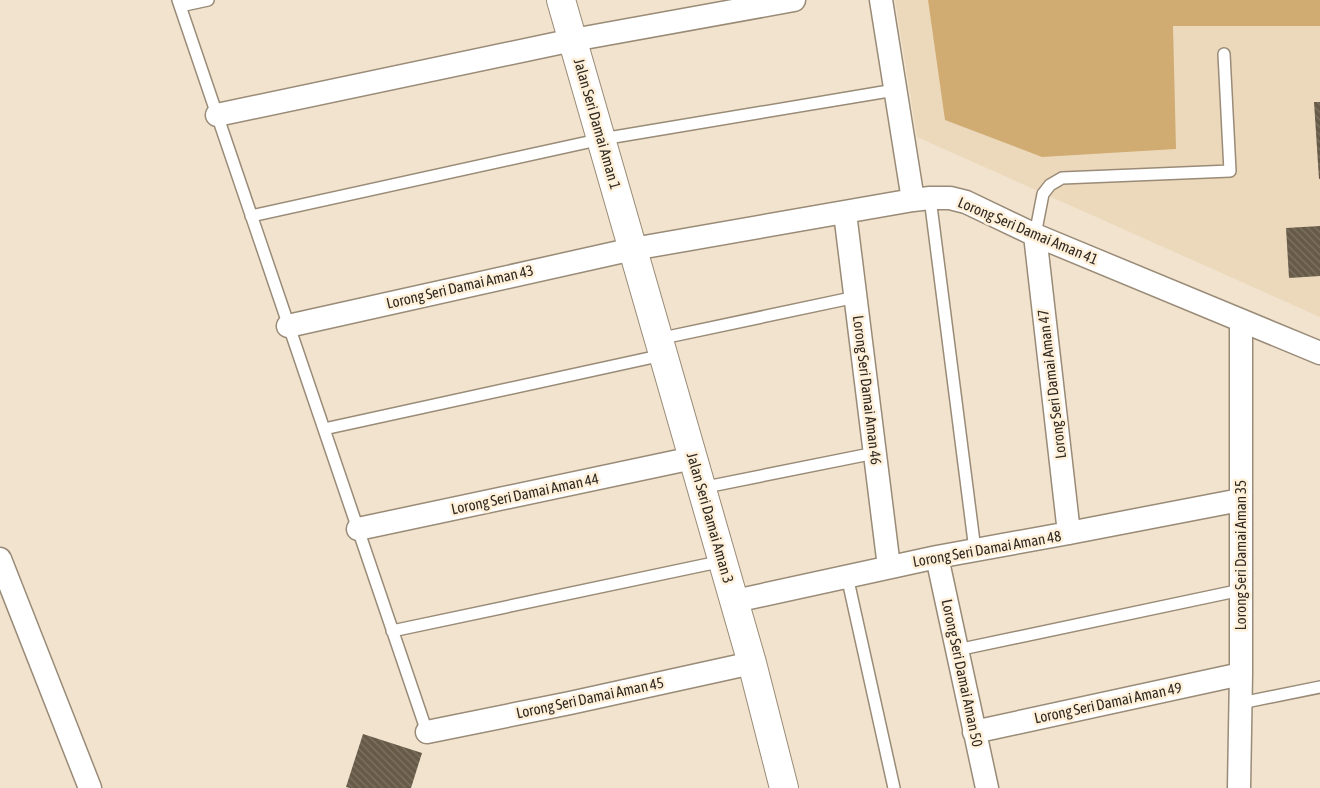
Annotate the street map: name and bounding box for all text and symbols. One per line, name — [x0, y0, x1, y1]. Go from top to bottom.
street label: Jalan Seri Damai Aman 1 — [571, 57, 624, 191]
street label: Lorong Seri Damai Aman 41 — [956, 193, 1101, 268]
street label: Lorong Seri Damai Aman 43 — [385, 261, 535, 312]
street label: Lorong Seri Damai Aman 47 — [1034, 308, 1069, 460]
street label: Lorong Seri Damai Aman 46 — [850, 314, 885, 466]
street label: Jalan Seri Damai Aman 3 — [684, 451, 737, 585]
street label: Lorong Seri Damai Aman 44 — [450, 470, 600, 517]
street label: Lorong Seri Damai Aman 35 — [1232, 480, 1249, 630]
street label: Lorong Seri Damai Aman 48 — [911, 527, 1062, 570]
street label: Lorong Seri Damai Aman 50 — [939, 598, 986, 748]
street label: Lorong Seri Damai Aman 45 — [515, 674, 665, 721]
street label: Lorong Seri Damai Aman 49 — [1033, 679, 1183, 726]

